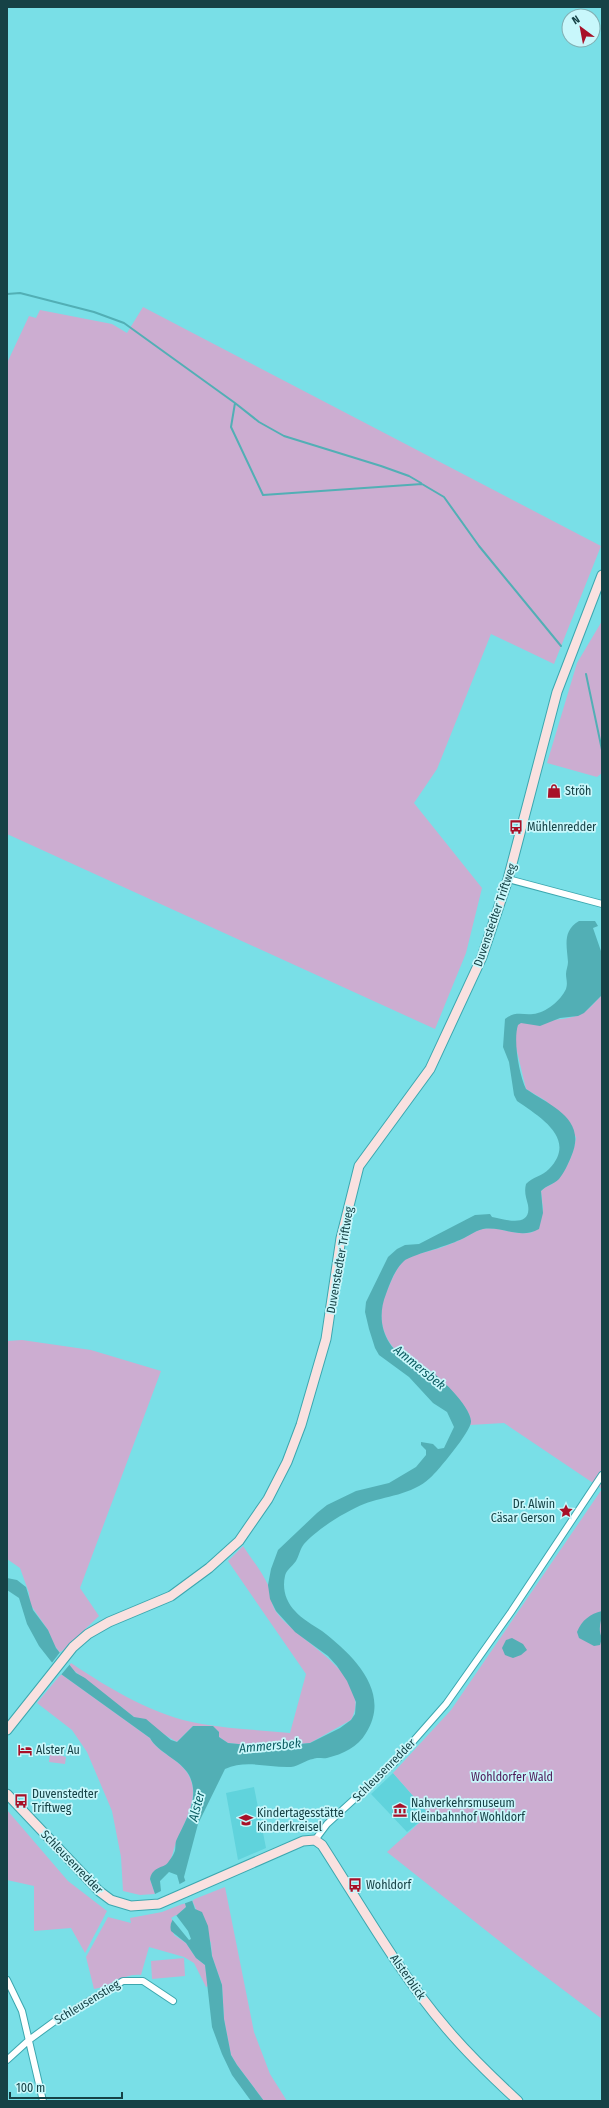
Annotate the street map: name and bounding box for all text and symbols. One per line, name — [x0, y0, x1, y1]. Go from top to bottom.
north arrow — [561, 8, 601, 48]
text: N — [570, 13, 582, 27]
shop icon: Ströh — [546, 783, 562, 799]
place label: Ströh — [565, 784, 591, 798]
bus stop icon: Mühlenredder — [508, 819, 524, 835]
place label: Mühlenredder — [527, 820, 597, 834]
street label: Duvenstedter Triftweg — [471, 861, 519, 968]
street label: Duvenstedter Triftweg — [324, 1205, 356, 1314]
water label: Ammersbek — [390, 1341, 449, 1393]
place label: Dr. Alwin Cäsar Gerson — [491, 1497, 555, 1525]
place icon: Dr. Alwin Cäsar Gerson — [558, 1503, 574, 1519]
water label: Ammersbek — [237, 1735, 302, 1756]
street label: Schleusenredder — [350, 1735, 419, 1804]
hotel icon: Alster Au — [17, 1742, 33, 1758]
place label: Alster Au — [36, 1743, 80, 1757]
park label: Wohldorfer Wald — [471, 1770, 553, 1784]
place label: Duvenstedter Triftweg — [32, 1787, 99, 1815]
water label: Alster — [185, 1789, 208, 1824]
bus stop icon: Duvenstedter Triftweg — [13, 1793, 29, 1809]
place label: Nahverkehrsmuseum Kleinbahnhof Wohldorf — [411, 1796, 526, 1824]
museum icon: Nahverkehrsmuseum Kleinbahnhof Wohldorf — [392, 1802, 408, 1818]
place label: Kindertagesstätte Kinderkreisel — [257, 1806, 344, 1834]
school or university icon: Kindertagesstätte Kinderkreisel — [238, 1812, 254, 1828]
street label: Schleusenredder — [38, 1827, 106, 1897]
bus stop icon: Wohldorf — [347, 1877, 363, 1893]
place label: Wohldorf — [366, 1878, 413, 1892]
street label: Alsterblick — [387, 1952, 429, 2003]
street label: Schleusenstieg — [52, 1977, 123, 2027]
scale bar — [10, 2074, 122, 2100]
text: 100 m — [16, 2081, 45, 2095]

